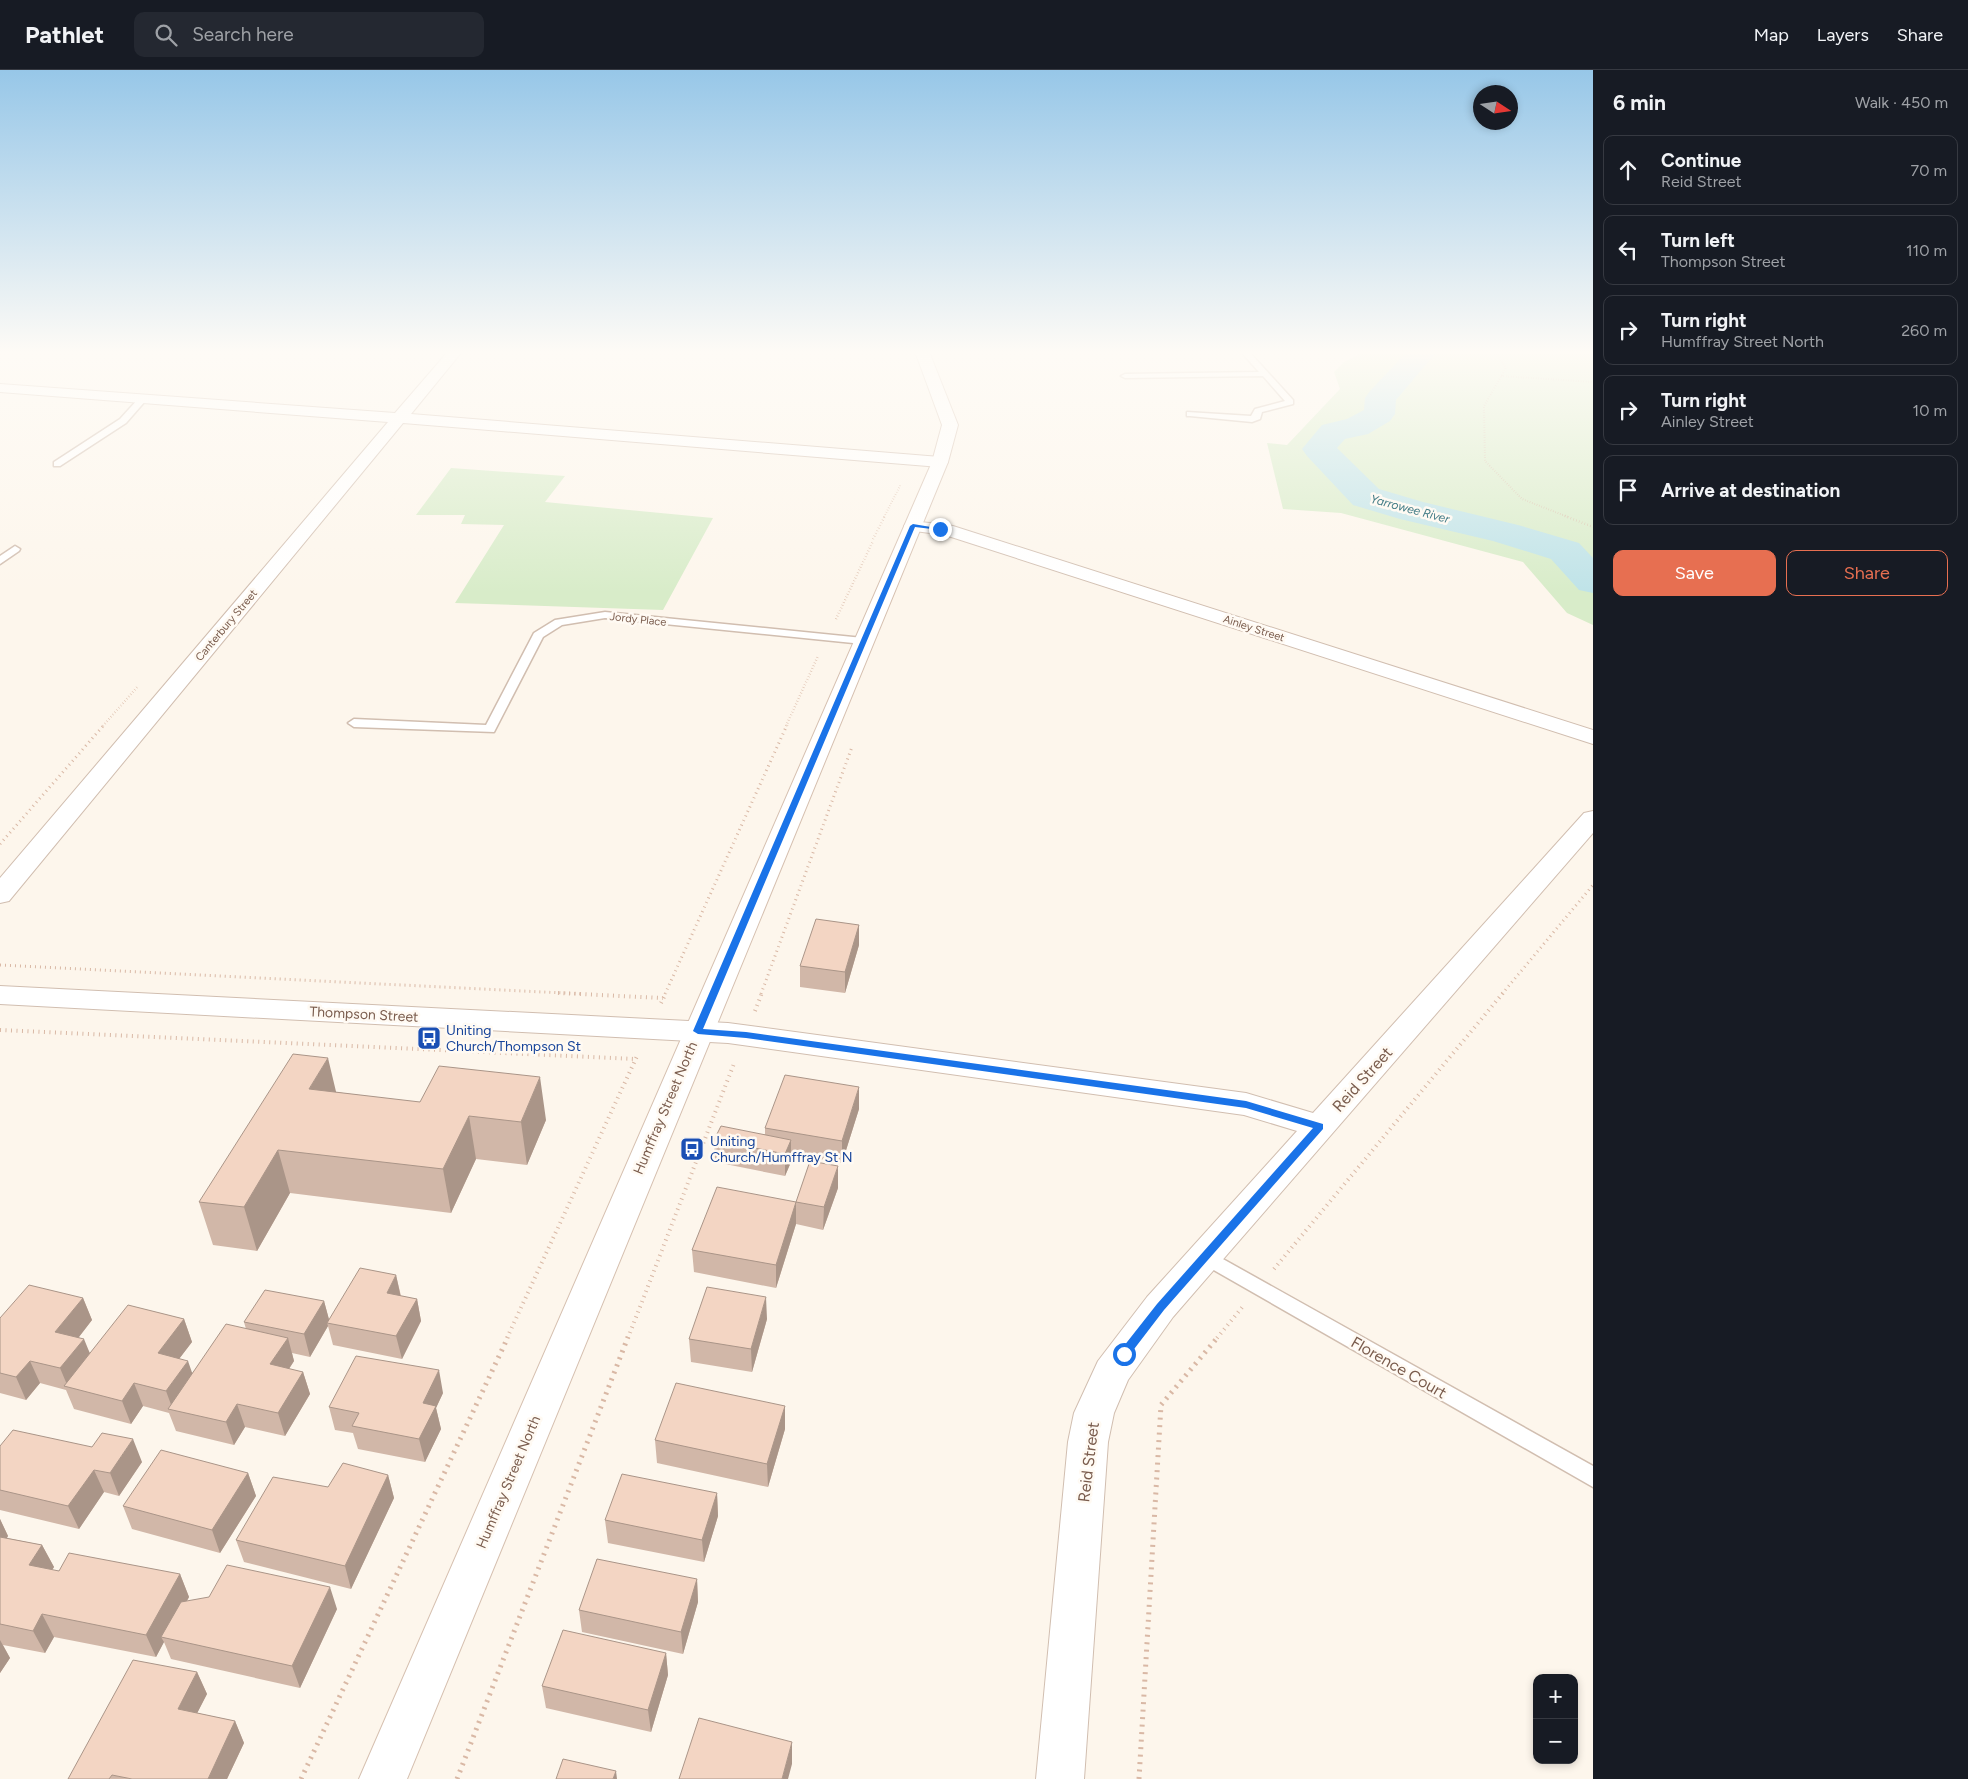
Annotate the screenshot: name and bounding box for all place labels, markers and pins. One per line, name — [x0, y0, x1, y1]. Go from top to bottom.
place label: Uniting Church/Thompson St — [446, 1022, 581, 1055]
bus stop icon: Uniting Church/Thompson St — [416, 1025, 442, 1051]
place label: Uniting Church/Humffray St N — [710, 1133, 853, 1166]
bus stop icon: Uniting Church/Humffray St N — [679, 1136, 705, 1162]

